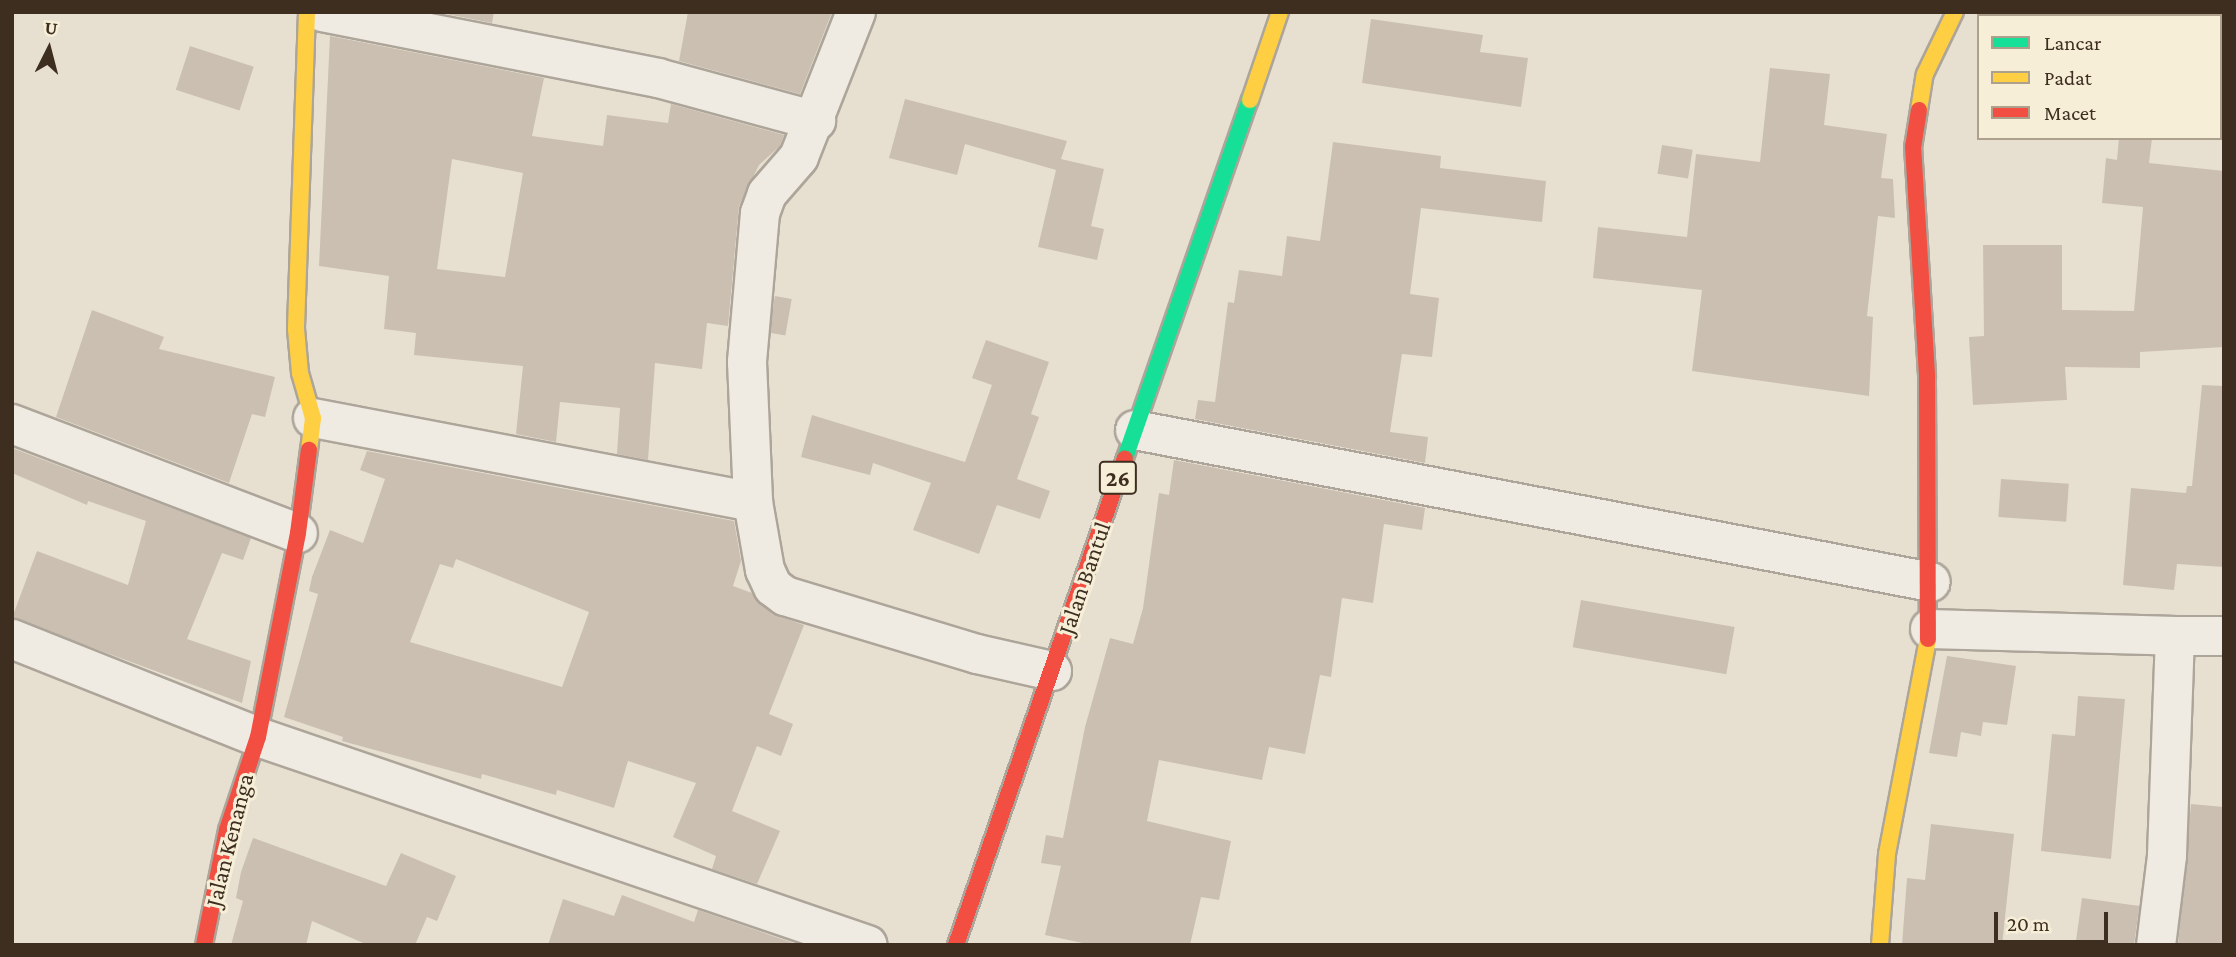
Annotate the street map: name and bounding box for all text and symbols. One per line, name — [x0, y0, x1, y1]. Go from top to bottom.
north arrow — [14, 14, 84, 84]
legend — [1977, 14, 2222, 140]
text: U — [44, 16, 59, 39]
text: Lancar — [2044, 31, 2101, 55]
text: Padat — [2044, 66, 2092, 90]
text: Macet — [2044, 101, 2096, 125]
road number: 26 — [1099, 458, 1137, 498]
street label: Jalan Bantul — [1051, 518, 1117, 638]
street label: Jalan Kenanga — [199, 770, 259, 910]
scale bar — [1998, 898, 2112, 942]
text: 20 m — [2007, 912, 2050, 936]

